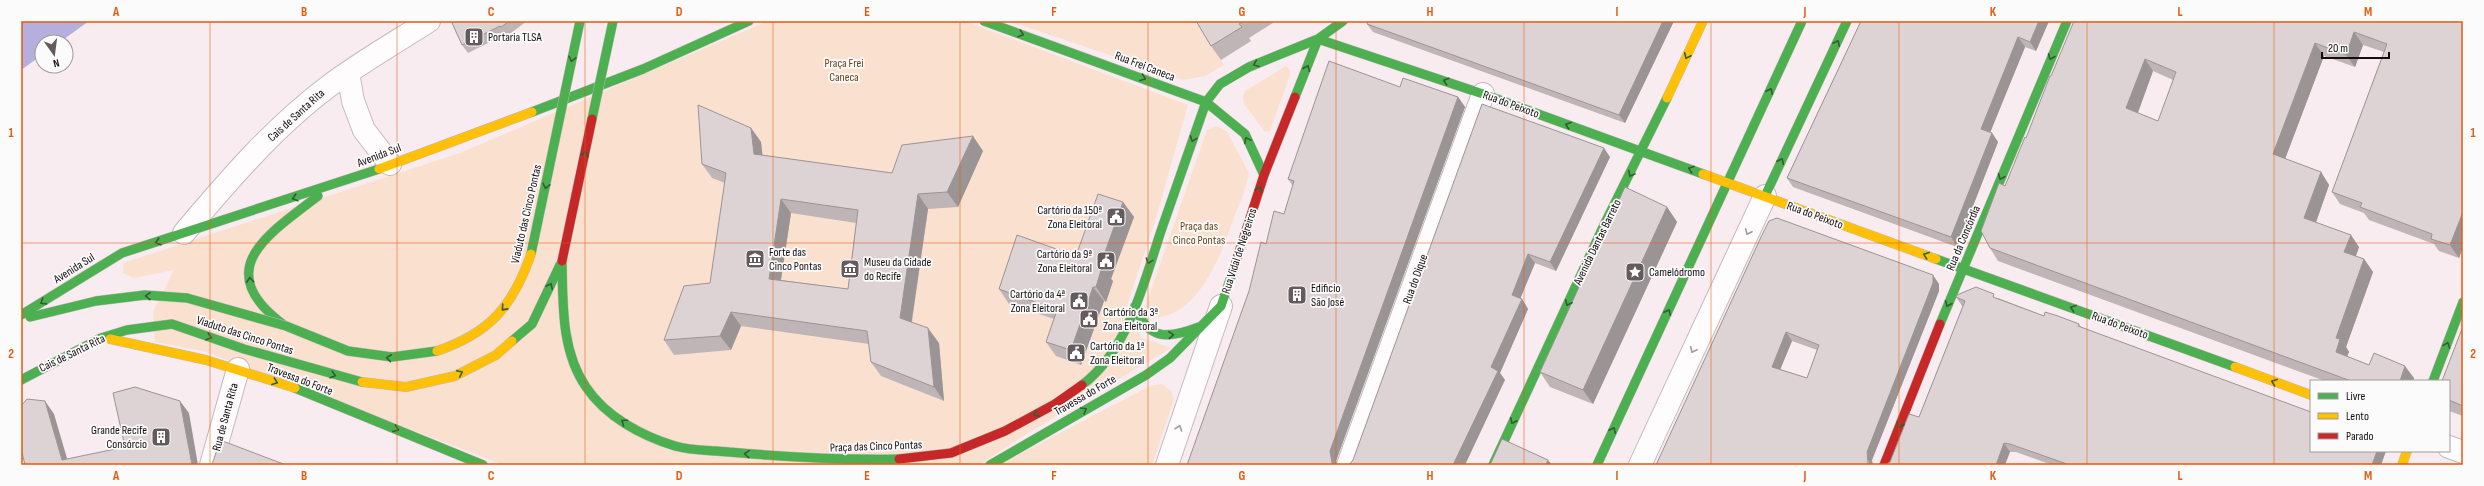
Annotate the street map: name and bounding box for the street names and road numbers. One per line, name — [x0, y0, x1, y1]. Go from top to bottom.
street label: Rua Frei Caneca — [1113, 48, 1177, 85]
street label: Cais de Santa Rita — [265, 86, 328, 145]
street label: Rua do Peixoto — [1481, 87, 1541, 122]
street label: Avenida Sul — [354, 140, 403, 171]
street label: Viaduto das Cinco Pontas — [508, 163, 545, 265]
street label: Avenida Dantas Barreto — [1570, 197, 1625, 288]
street label: Rua do Peixoto — [1785, 198, 1845, 233]
street label: Rua da Concórdia — [1943, 203, 1984, 273]
street label: Rua Vidal de Negreiros — [1219, 207, 1260, 296]
street label: Avenida Sul — [50, 250, 98, 287]
street label: Rua do Dique — [1400, 252, 1431, 306]
street label: Rua do Peixoto — [2090, 308, 2150, 343]
street label: Viaduto das Cinco Pontas — [194, 313, 295, 358]
street label: Cais de Santa Rita — [37, 331, 108, 376]
street label: Travessa do Forte — [265, 360, 335, 399]
street label: Travessa do Forte — [1051, 372, 1119, 419]
street label: Rua de Santa Rita — [209, 381, 242, 453]
street label: Praça das Cinco Pontas — [829, 437, 923, 456]

